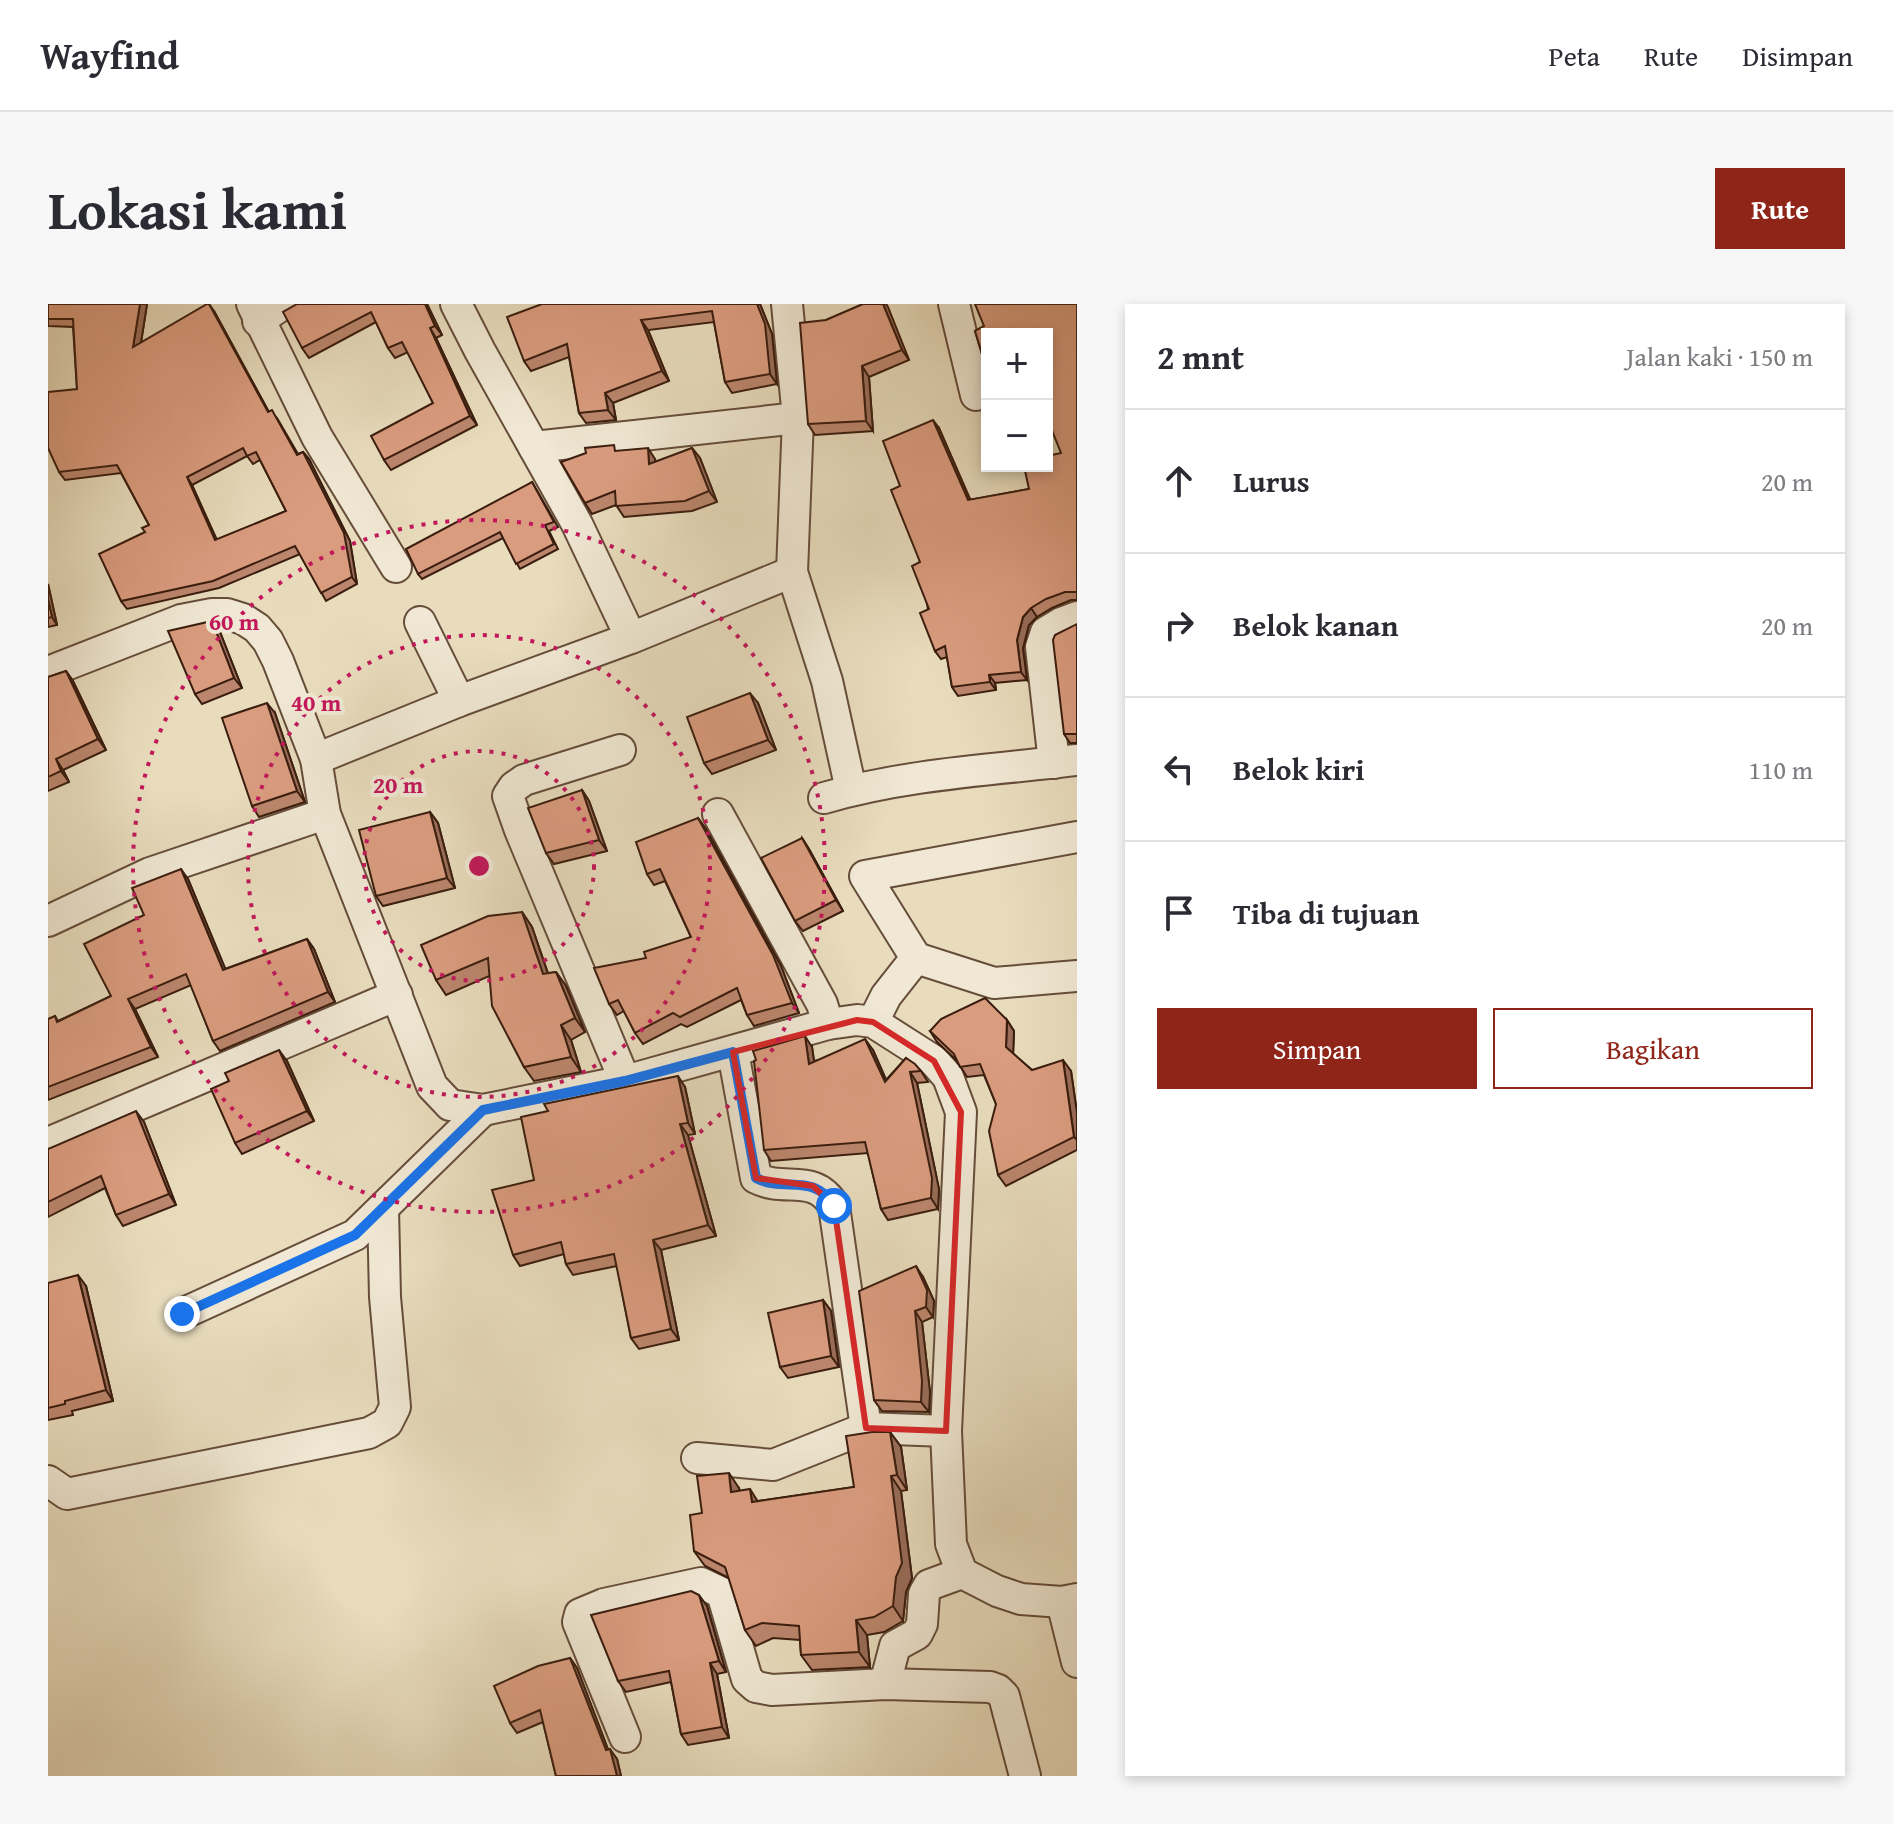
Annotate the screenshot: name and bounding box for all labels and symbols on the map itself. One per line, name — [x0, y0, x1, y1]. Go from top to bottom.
text: 60 m — [209, 604, 260, 639]
text: 40 m — [291, 685, 342, 720]
text: 20 m — [373, 767, 424, 802]
centre of rings — [465, 852, 493, 880]
route start — [816, 1188, 852, 1224]
route end — [164, 1296, 200, 1332]

